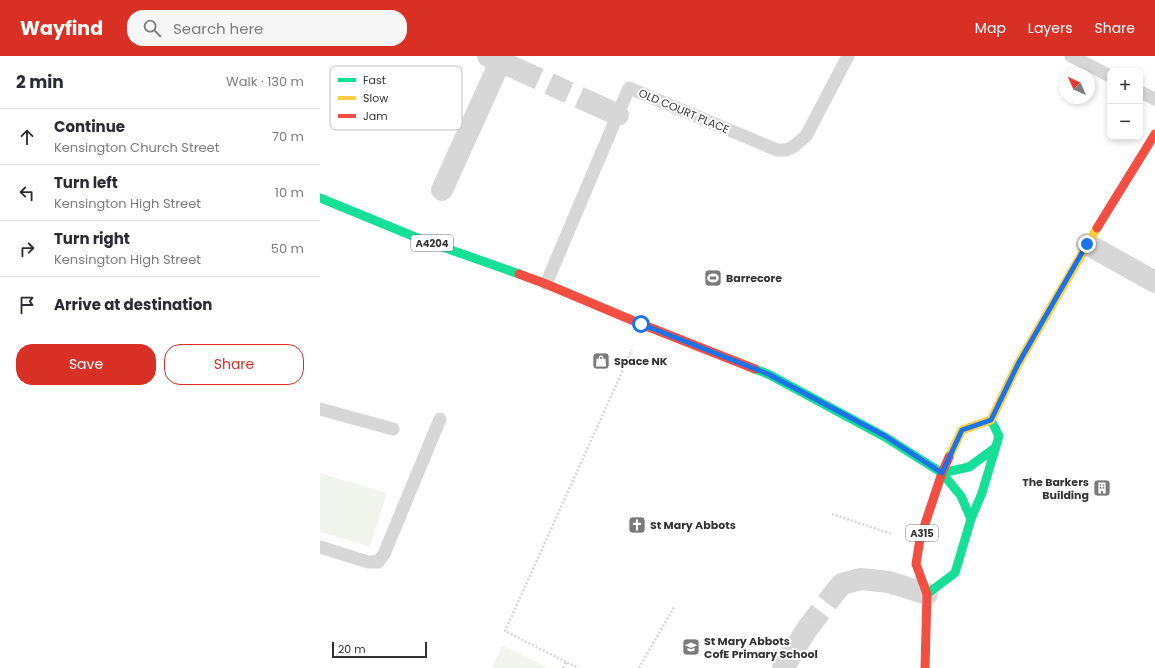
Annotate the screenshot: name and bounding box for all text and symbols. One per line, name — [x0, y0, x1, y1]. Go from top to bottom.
search box — [127, 10, 407, 46]
text: Wayfind — [20, 15, 103, 42]
icon: search — [141, 17, 163, 39]
text: Search here — [173, 18, 263, 39]
text: Map — [975, 18, 1006, 38]
text: Layers — [1028, 18, 1072, 38]
text: Share — [1094, 18, 1135, 38]
legend — [330, 66, 462, 130]
north arrow — [1059, 68, 1095, 104]
map controls — [1107, 68, 1143, 140]
button: + — [1107, 68, 1143, 104]
text: 2 min — [16, 70, 64, 94]
text: Walk · 130 m — [226, 72, 304, 91]
text: Fast — [363, 72, 386, 88]
street label: OLD COURT PLACE — [636, 85, 732, 137]
text: Slow — [363, 90, 388, 106]
button: − — [1107, 104, 1143, 140]
text: Jam — [363, 108, 388, 124]
text: Continue — [54, 116, 125, 137]
icon: ahead — [16, 126, 38, 148]
text: 70 m — [272, 127, 304, 146]
text: Kensington Church Street — [54, 138, 219, 157]
text: Turn left — [54, 172, 118, 193]
icon: left — [16, 182, 38, 204]
text: 10 m — [275, 183, 304, 202]
text: Kensington High Street — [54, 194, 201, 213]
text: Turn right — [54, 228, 130, 249]
road number: A4204 — [411, 235, 453, 251]
route end — [1078, 235, 1096, 253]
icon: right — [16, 238, 38, 260]
text: 50 m — [271, 239, 304, 258]
text: Kensington High Street — [54, 250, 201, 269]
sports icon: Barrecore — [703, 268, 723, 288]
place label: Barrecore — [726, 270, 782, 286]
icon: arrive — [16, 294, 38, 316]
text: Arrive at destination — [54, 294, 212, 315]
route start — [632, 315, 650, 333]
button: Save — [16, 344, 156, 385]
button: Share — [164, 344, 304, 385]
shop icon: Space NK — [591, 351, 611, 371]
place label: Space NK — [614, 353, 668, 369]
place label: The Barkers Building — [1022, 474, 1089, 503]
building icon: The Barkers Building — [1092, 478, 1112, 498]
church icon: St Mary Abbots — [627, 515, 647, 535]
place label: St Mary Abbots — [650, 517, 736, 533]
road number: A315 — [906, 525, 938, 541]
place label: St Mary Abbots CofE Primary School — [704, 633, 818, 662]
school or university icon: St Mary Abbots CofE Primary School — [681, 637, 701, 657]
scale bar — [332, 640, 427, 659]
text: 20 m — [338, 641, 366, 657]

